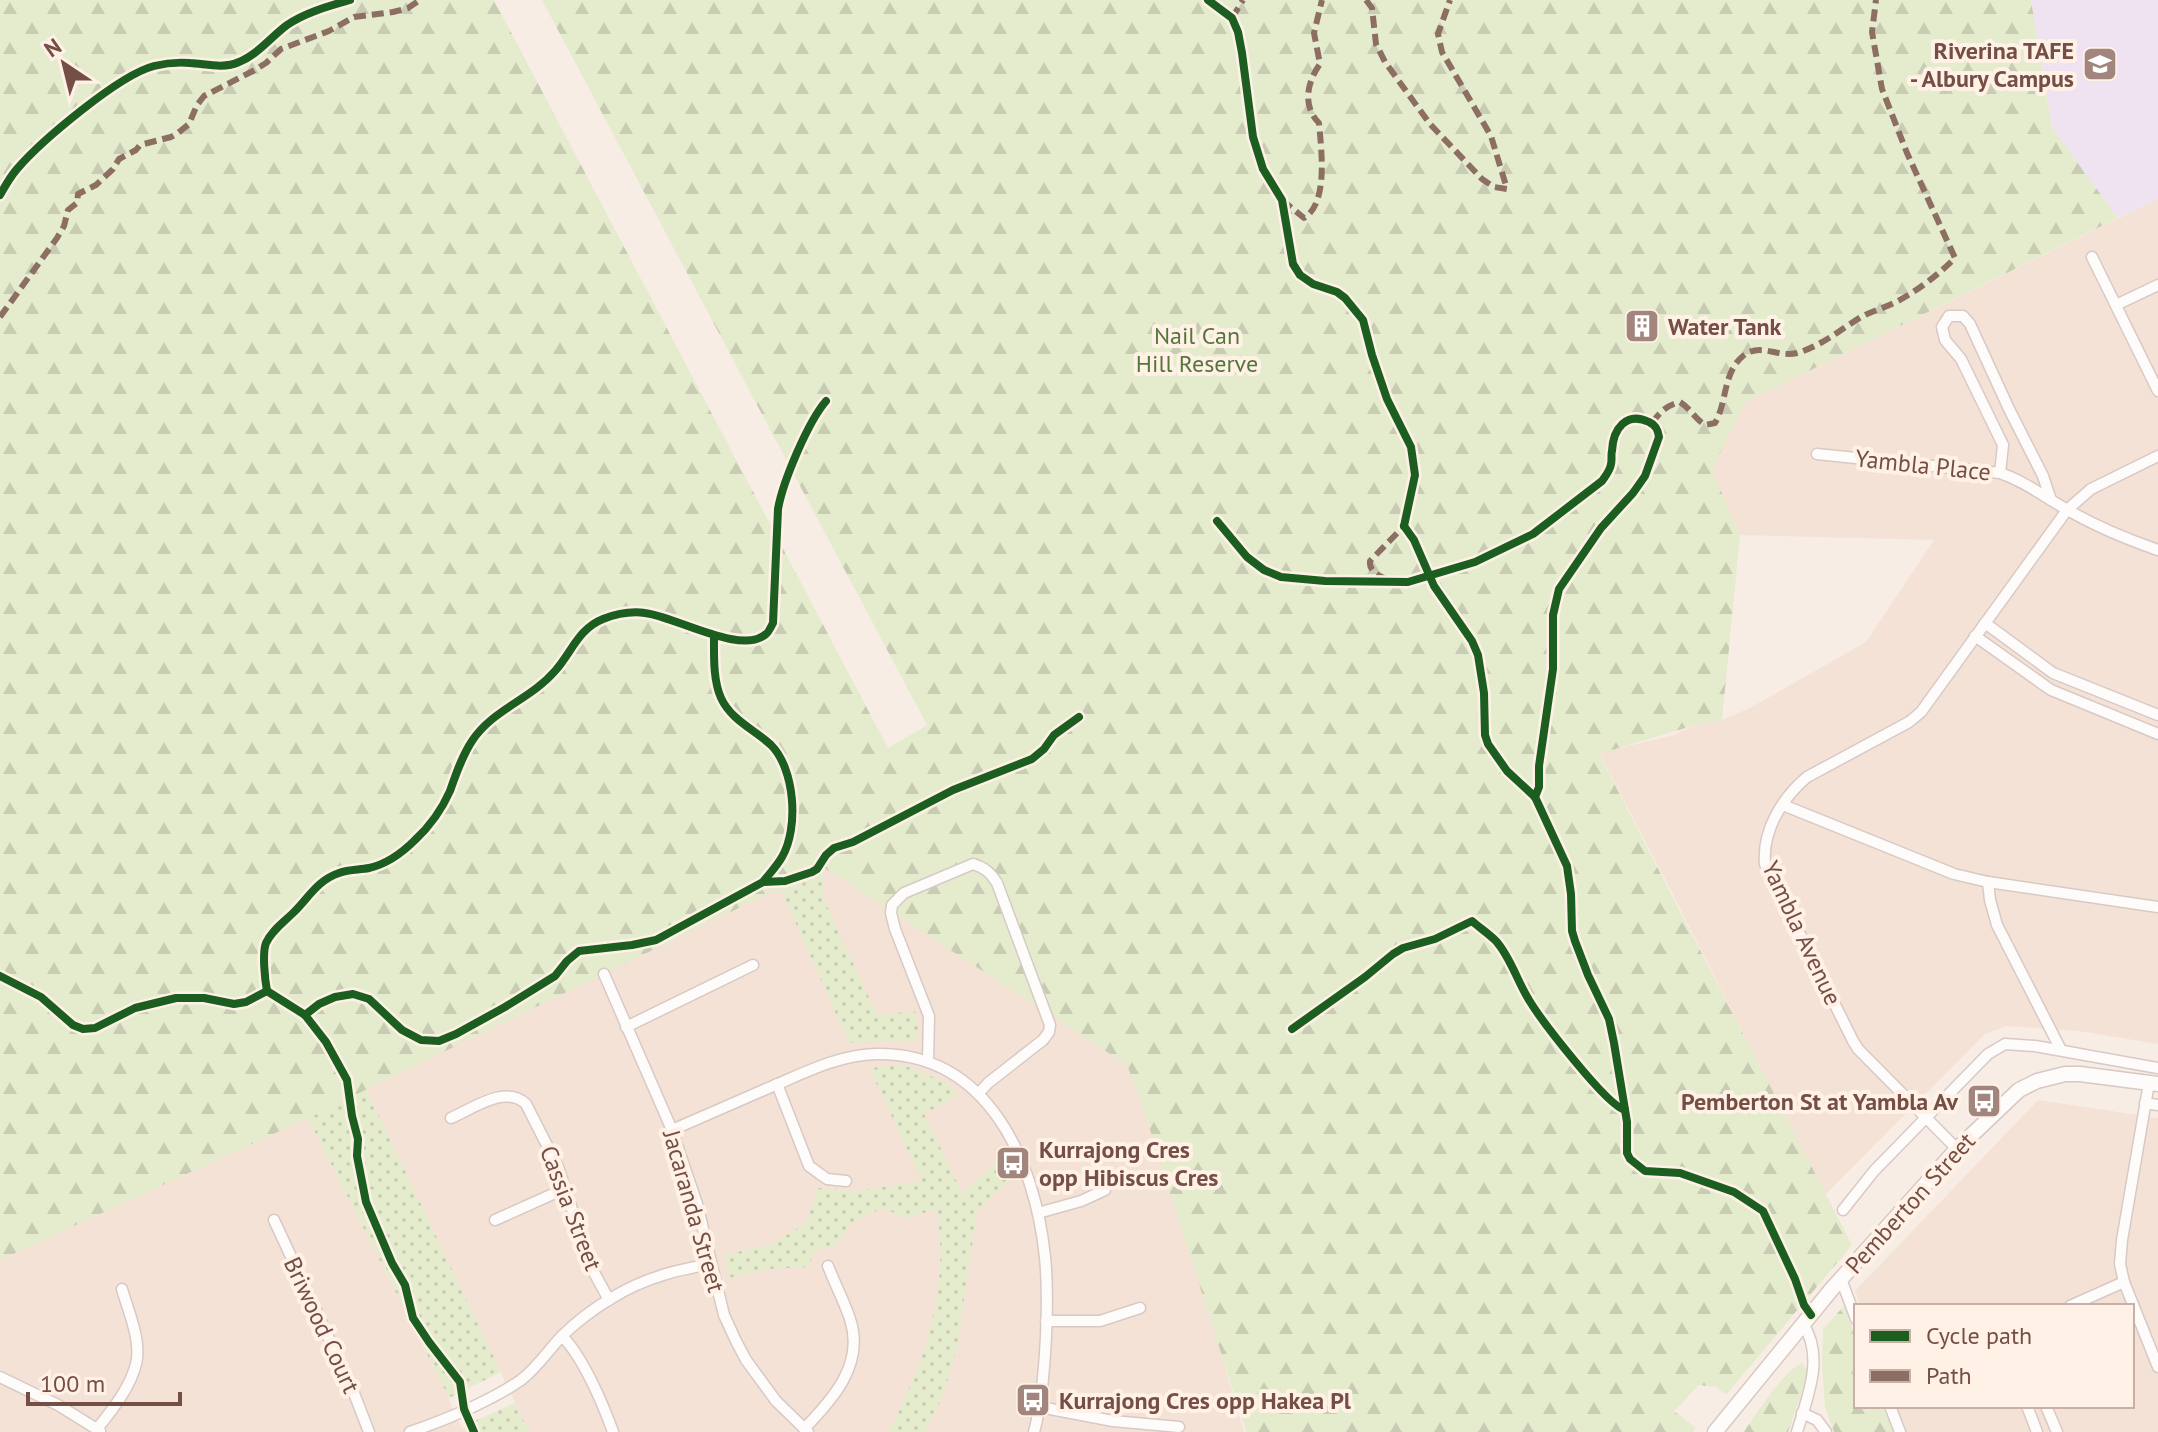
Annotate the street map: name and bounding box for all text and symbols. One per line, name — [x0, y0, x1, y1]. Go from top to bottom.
north arrow — [24, 24, 104, 104]
text: N — [39, 32, 66, 63]
place label: Riverina TAFE - Albury Campus — [1910, 35, 2074, 94]
school or university icon: Riverina TAFE - Albury Campus — [2081, 45, 2119, 83]
building icon: Water Tank — [1623, 307, 1661, 345]
place label: Water Tank — [1668, 311, 1782, 342]
park label: Nail Can Hill Reserve — [1136, 320, 1258, 379]
street label: Yambla Place — [1854, 442, 1992, 488]
street label: Yambla Avenue — [1755, 856, 1849, 1010]
bus stop icon: Pemberton St at Yambla Av — [1965, 1082, 2003, 1120]
place label: Pemberton St at Yambla Av — [1681, 1086, 1959, 1117]
street label: Jacaranda Street — [656, 1125, 732, 1296]
street label: Pemberton Street — [1838, 1126, 1982, 1280]
place label: Kurrajong Cres opp Hibiscus Cres — [1039, 1134, 1219, 1193]
street label: Cassia Street — [533, 1141, 609, 1275]
bus stop icon: Kurrajong Cres opp Hibiscus Cres — [994, 1144, 1032, 1182]
street label: Briwood Court — [277, 1252, 367, 1398]
legend — [1854, 1304, 2134, 1408]
text: Cycle path — [1926, 1320, 2032, 1351]
scale bar — [28, 1356, 180, 1406]
text: Path — [1926, 1360, 1972, 1391]
text: 100 m — [40, 1368, 105, 1399]
bus stop icon: Kurrajong Cres opp Hakea Pl — [1014, 1381, 1052, 1419]
place label: Kurrajong Cres opp Hakea Pl — [1059, 1385, 1352, 1416]

